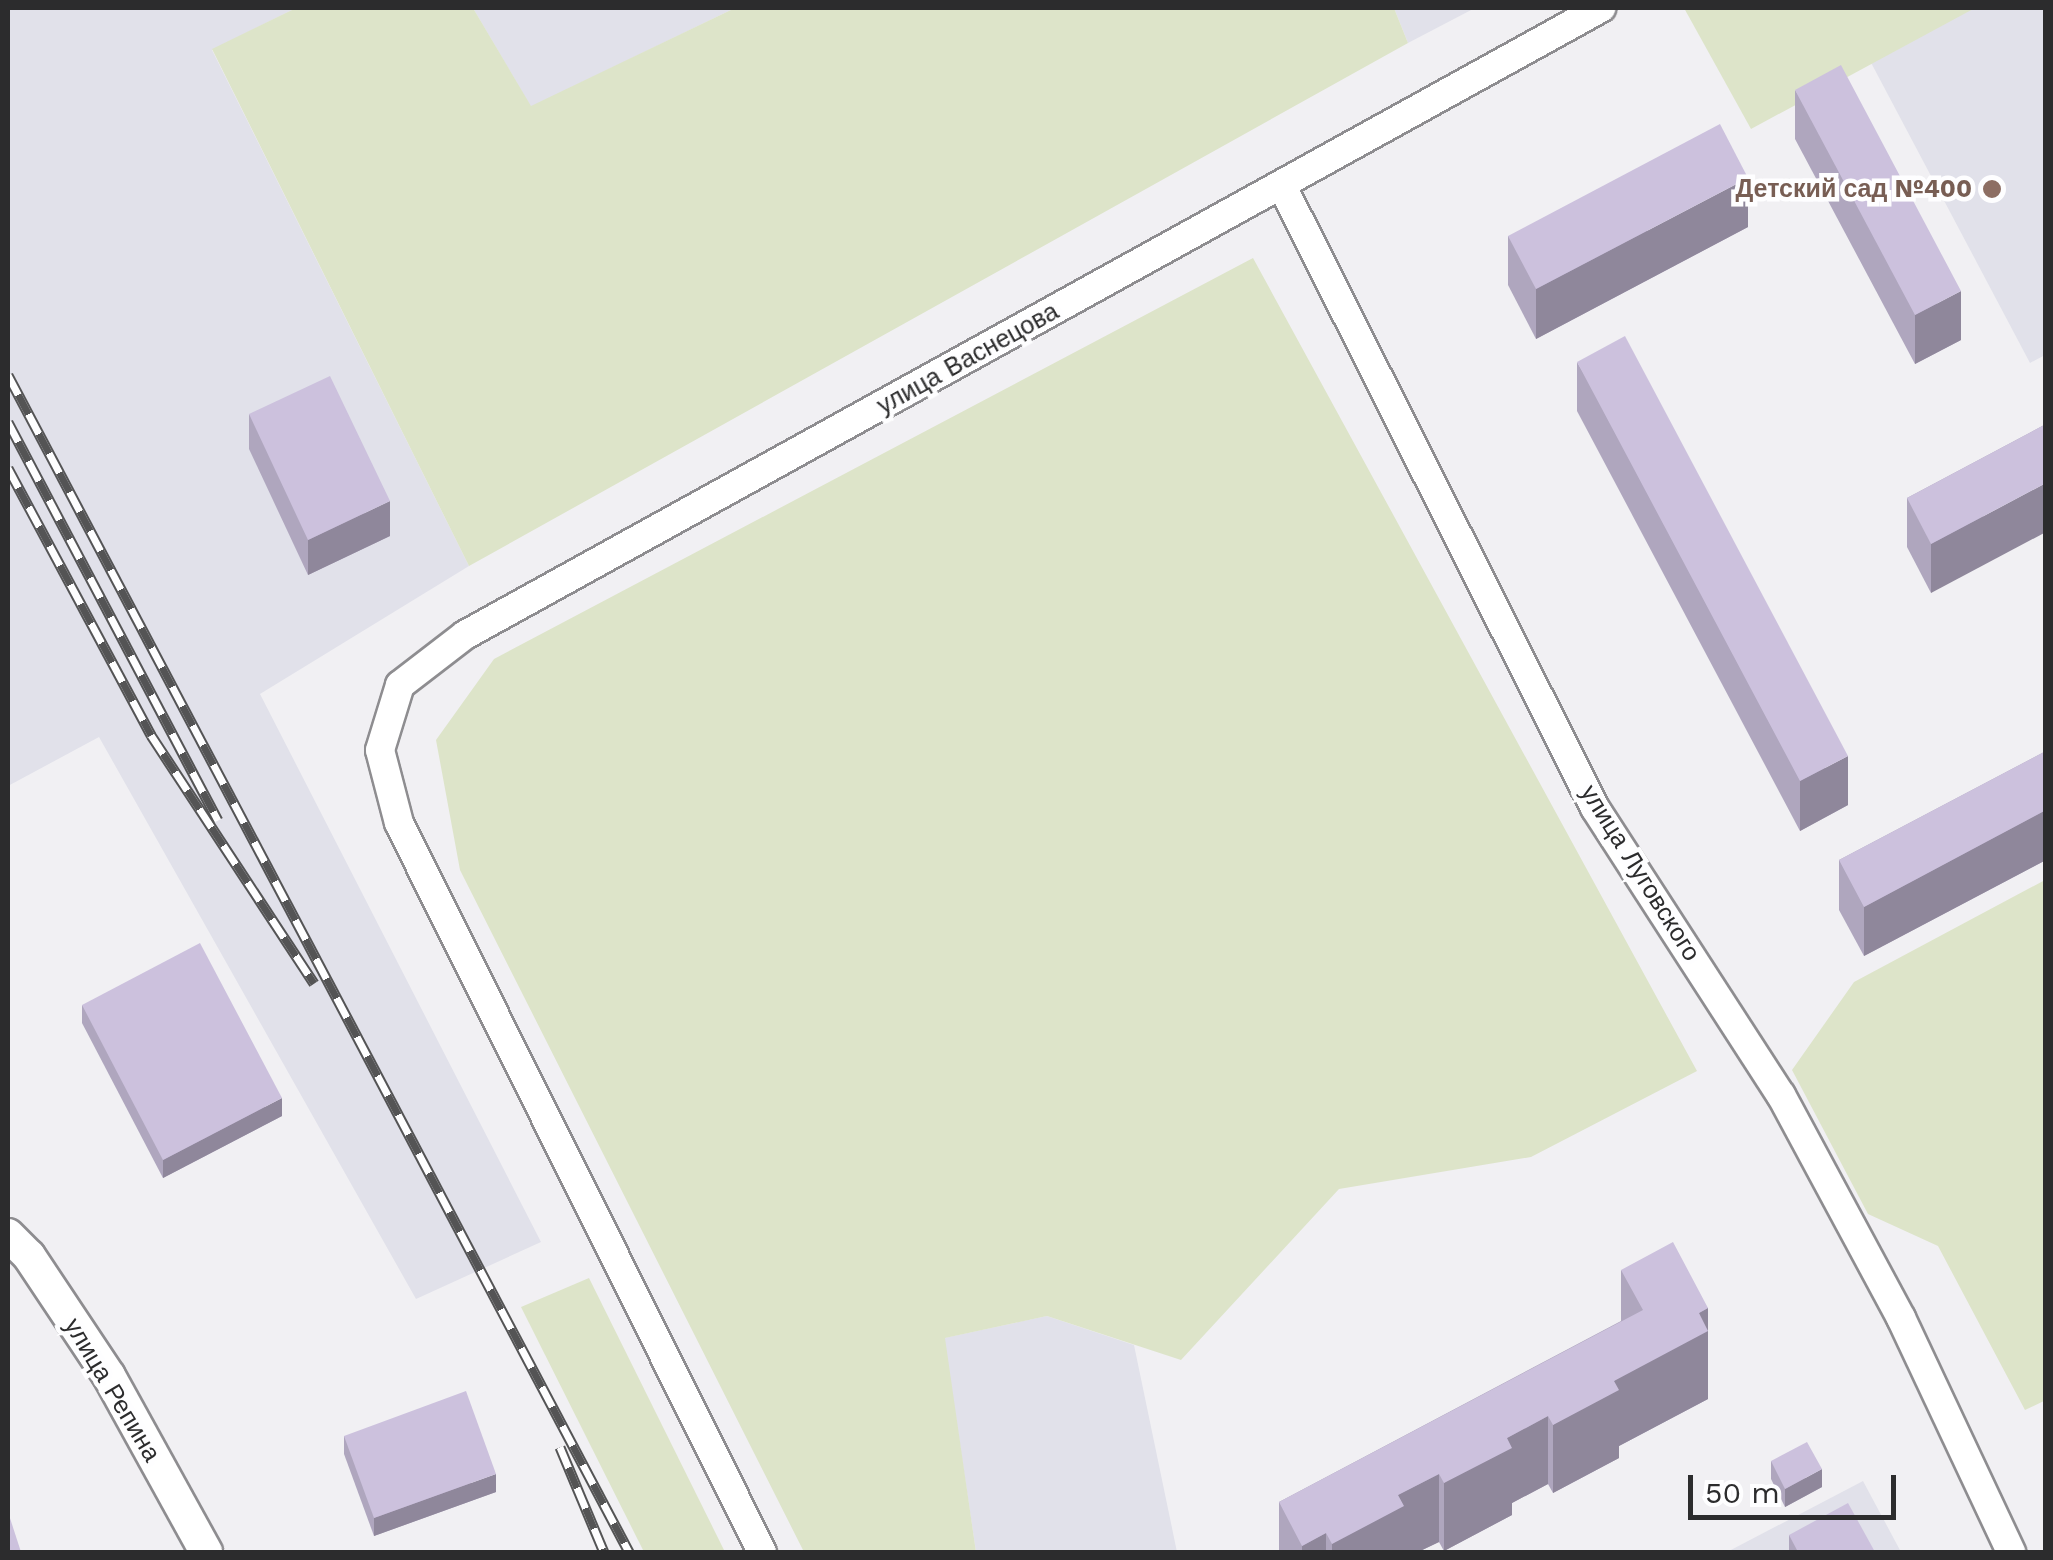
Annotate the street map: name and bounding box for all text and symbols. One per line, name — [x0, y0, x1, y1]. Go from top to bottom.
place label: Детский сад №400 — [1736, 174, 1972, 204]
marker: Детский сад №400 — [1981, 178, 2003, 200]
street label: улица Васнецова — [872, 297, 1064, 421]
street label: улица Луговского — [1574, 779, 1706, 967]
street label: улица Репина — [57, 1313, 167, 1467]
scale bar — [1693, 1455, 1900, 1517]
text: 50 m — [1705, 1475, 1780, 1510]

